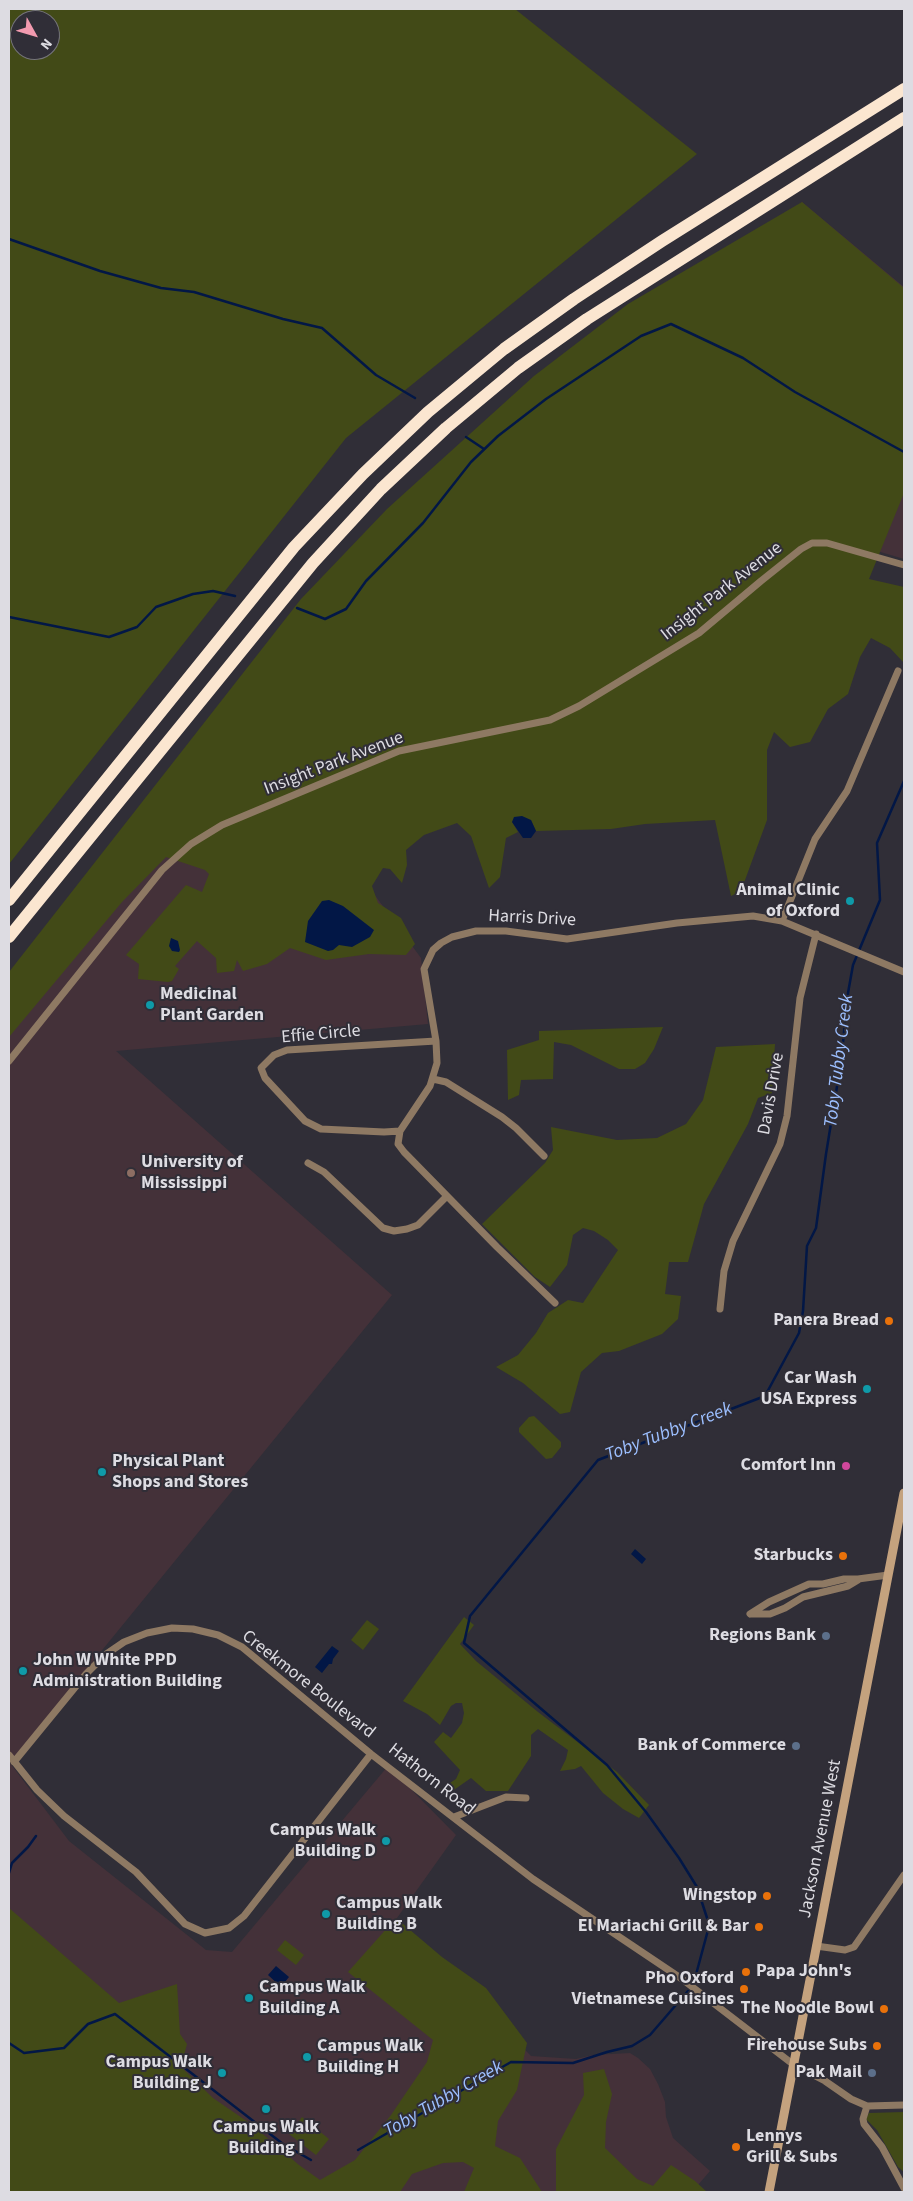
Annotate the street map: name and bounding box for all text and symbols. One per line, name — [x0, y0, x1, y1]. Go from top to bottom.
north arrow — [10, 10, 60, 60]
text: N — [35, 34, 57, 54]
street label: Insight Park Avenue — [657, 538, 787, 646]
street label: Insight Park Avenue — [261, 727, 407, 801]
place label: Animal Clinic of Oxford — [736, 880, 840, 922]
marker: Animal Clinic of Oxford — [844, 895, 856, 907]
street label: Harris Drive — [488, 906, 576, 932]
place label: Medicinal Plant Garden — [160, 984, 264, 1026]
water label: Toby Tubby Creek — [820, 993, 860, 1129]
marker: Medicinal Plant Garden — [144, 999, 156, 1011]
street label: Effie Circle — [281, 1021, 361, 1049]
street label: Davis Drive — [754, 1051, 790, 1137]
place label: University of Mississippi — [141, 1152, 243, 1194]
marker: University of Mississippi — [125, 1167, 137, 1179]
place label: Panera Bread — [773, 1310, 879, 1332]
marker: Panera Bread — [883, 1315, 895, 1327]
place label: Car Wash USA Express — [760, 1368, 857, 1410]
marker: Car Wash USA Express — [861, 1383, 873, 1395]
water label: Toby Tubby Creek — [602, 1398, 736, 1468]
place label: Physical Plant Shops and Stores — [112, 1451, 248, 1494]
place label: Comfort Inn — [740, 1455, 836, 1477]
marker: Comfort Inn — [840, 1460, 852, 1472]
marker: Physical Plant Shops and Stores — [96, 1466, 108, 1478]
place label: Starbucks — [754, 1545, 833, 1567]
marker: Starbucks — [837, 1550, 849, 1562]
place label: Regions Bank — [709, 1625, 816, 1647]
street label: Creekmore Boulevard — [237, 1626, 379, 1744]
marker: Regions Bank — [820, 1630, 832, 1642]
place label: John W White PPD Administration Building — [33, 1650, 222, 1692]
marker: John W White PPD Administration Building — [17, 1665, 29, 1677]
place label: Bank of Commerce — [637, 1735, 786, 1757]
street label: Hathorn Road — [383, 1739, 479, 1821]
marker: Bank of Commerce — [790, 1740, 802, 1752]
street label: Jackson Avenue West — [795, 1758, 847, 1920]
place label: Campus Walk Building D — [270, 1820, 376, 1862]
marker: Campus Walk Building D — [380, 1835, 392, 1847]
place label: Wingstop — [683, 1885, 757, 1907]
marker: Wingstop — [761, 1890, 773, 1902]
place label: Campus Walk Building B — [336, 1893, 442, 1936]
marker: Campus Walk Building B — [320, 1908, 332, 1920]
place label: El Mariachi Grill & Bar — [578, 1916, 749, 1938]
marker: El Mariachi Grill & Bar — [753, 1921, 765, 1933]
place label: Papa John's — [756, 1961, 852, 1983]
marker: Papa John's — [740, 1966, 752, 1978]
place label: Pho Oxford Vietnamese Cuisines — [572, 1968, 734, 2010]
place label: Campus Walk Building A — [259, 1977, 365, 2020]
marker: Pho Oxford Vietnamese Cuisines — [738, 1983, 750, 1995]
marker: Campus Walk Building A — [243, 1992, 255, 2004]
place label: The Noodle Bowl — [741, 1998, 874, 2020]
marker: The Noodle Bowl — [878, 2003, 890, 2015]
place label: Firehouse Subs — [746, 2035, 867, 2057]
place label: Campus Walk Building H — [317, 2036, 423, 2078]
marker: Firehouse Subs — [871, 2040, 883, 2052]
marker: Campus Walk Building H — [301, 2051, 313, 2063]
place label: Campus Walk Building J — [106, 2052, 212, 2094]
water label: Toby Tubby Creek — [380, 2056, 508, 2144]
place label: Pak Mail — [796, 2062, 862, 2084]
marker: Campus Walk Building J — [216, 2067, 228, 2079]
marker: Pak Mail — [866, 2067, 878, 2079]
marker: Campus Walk Building I — [260, 2103, 272, 2115]
place label: Campus Walk Building I — [213, 2117, 319, 2160]
place label: Lennys Grill & Subs — [746, 2126, 838, 2168]
marker: Lennys Grill & Subs — [730, 2141, 742, 2153]

